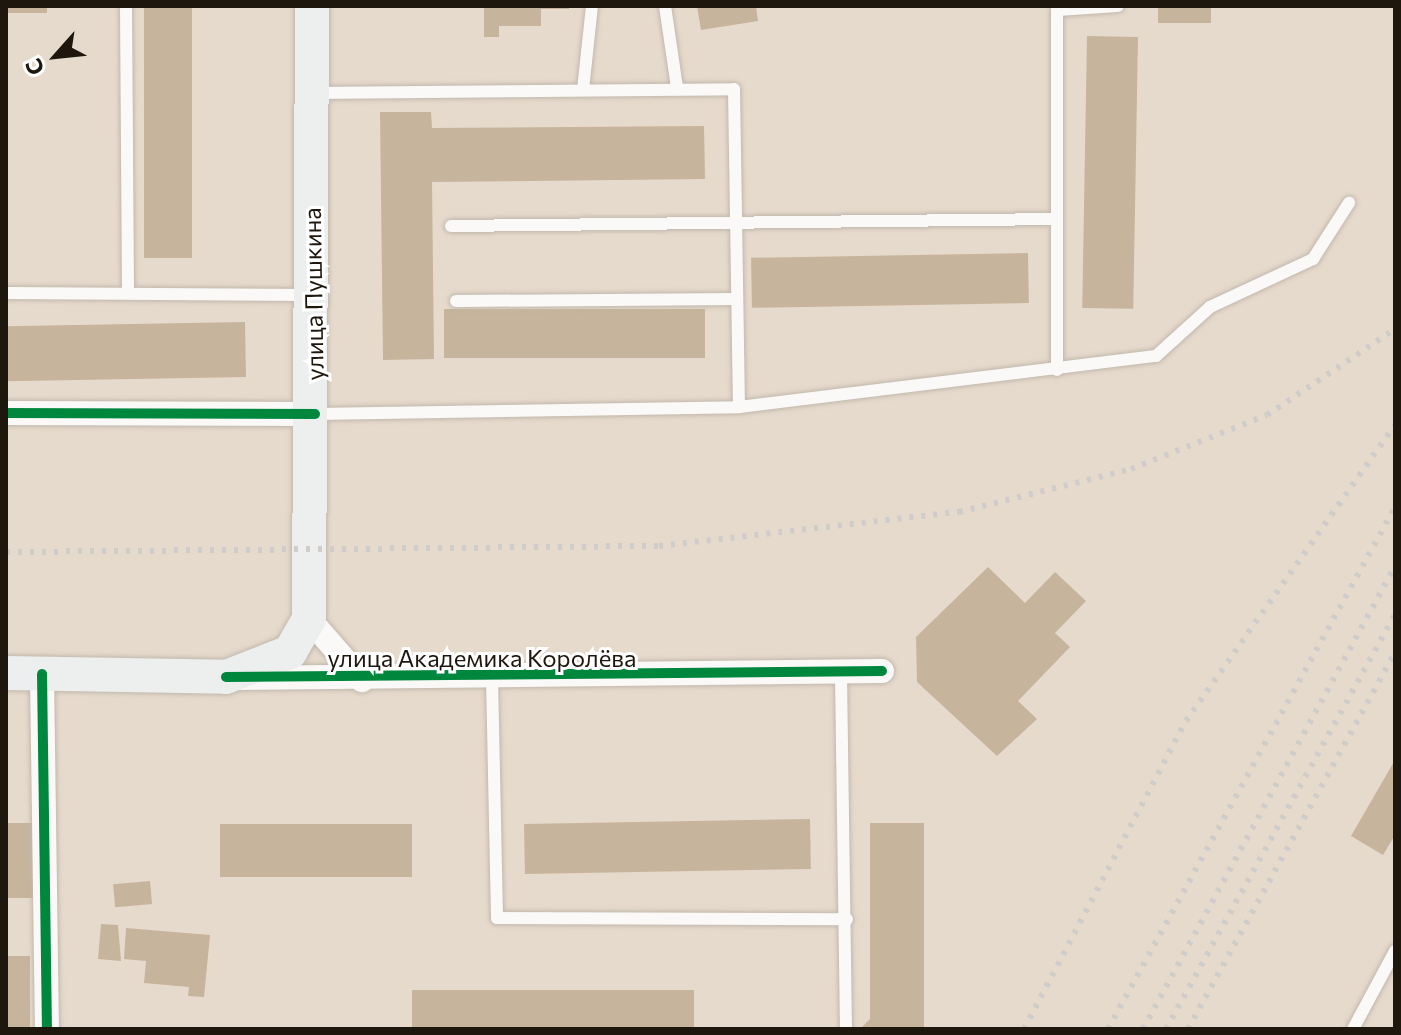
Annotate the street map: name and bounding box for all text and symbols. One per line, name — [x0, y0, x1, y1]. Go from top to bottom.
north arrow — [16, 16, 96, 96]
text: С — [19, 54, 50, 80]
street label: улица Пушкина — [297, 207, 329, 381]
street label: улица Академика Королёва — [327, 644, 637, 672]

